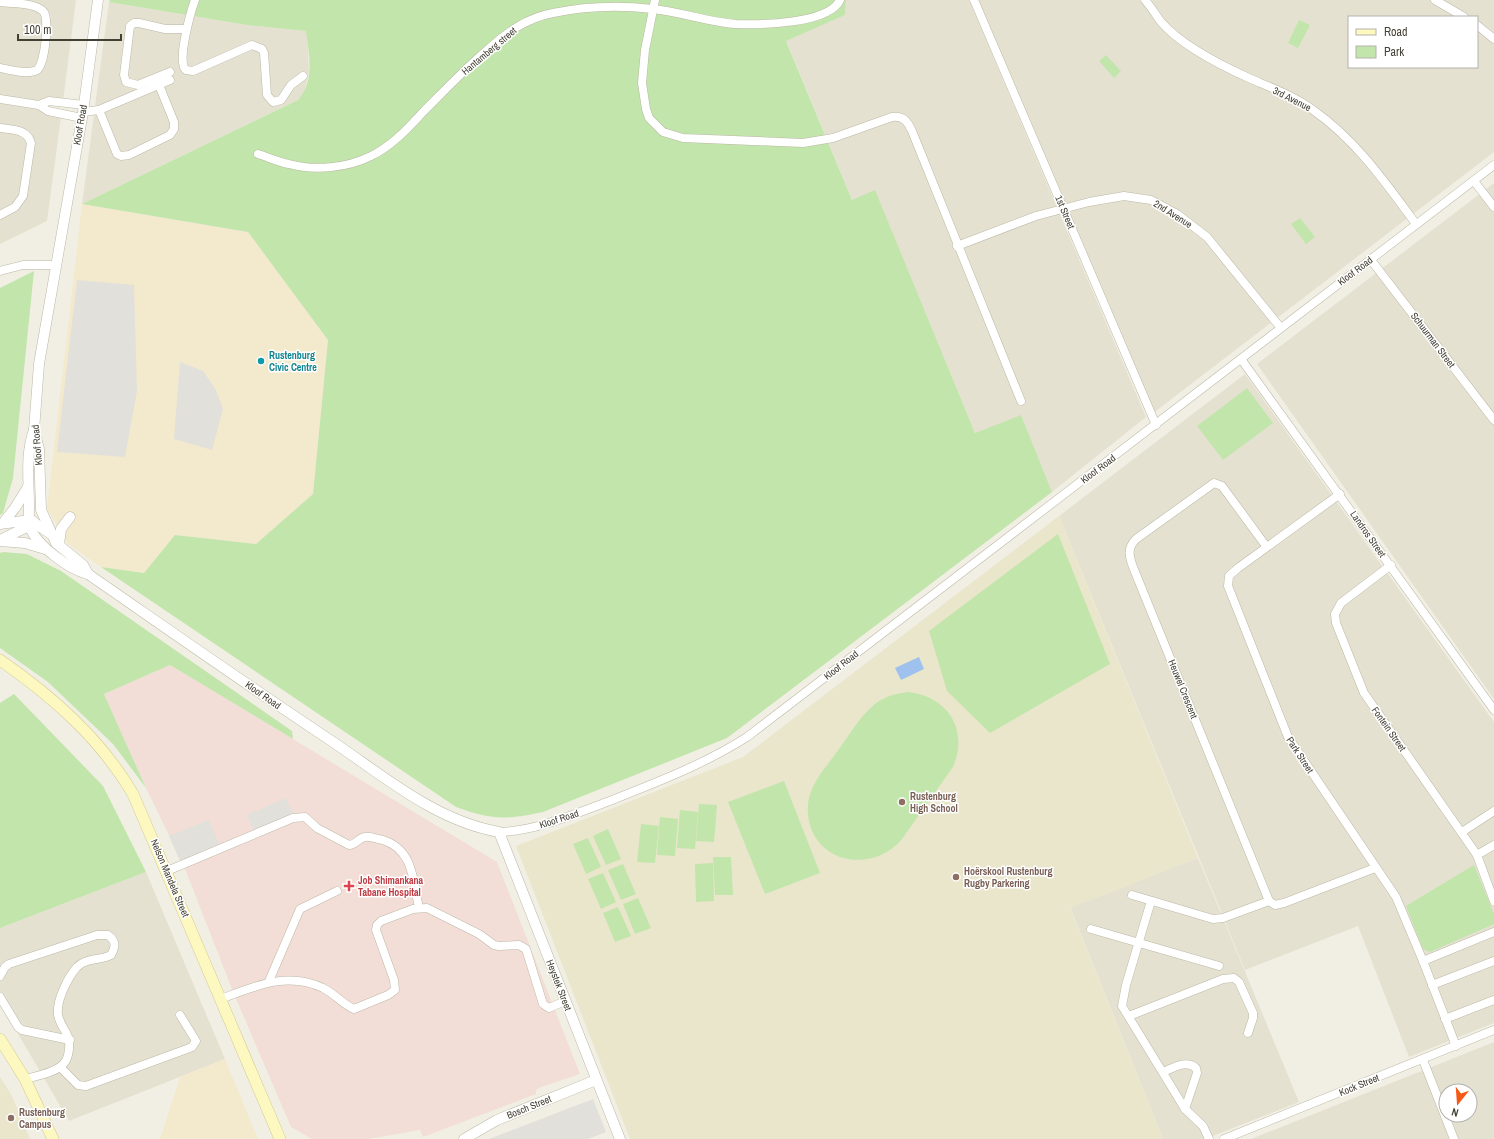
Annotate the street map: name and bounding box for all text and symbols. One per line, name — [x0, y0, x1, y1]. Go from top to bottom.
scale bar — [18, 16, 121, 42]
legend — [1348, 16, 1478, 68]
text: 100 m — [24, 22, 51, 38]
street label: Hantamberg street — [459, 24, 520, 78]
text: Road — [1384, 24, 1408, 40]
text: Park — [1384, 44, 1404, 60]
street label: 3rd Avenue — [1271, 84, 1314, 114]
street label: Kloof Road — [70, 104, 90, 146]
street label: 1st Street — [1052, 193, 1078, 231]
street label: 2nd Avenue — [1151, 197, 1195, 231]
street label: Kloof Road — [1335, 254, 1375, 288]
street label: Schuurman Street — [1408, 310, 1459, 371]
place label: Rustenburg Civic Centre — [269, 349, 317, 374]
marker: Rustenburg Civic Centre — [256, 356, 266, 366]
street label: Kloof Road — [29, 424, 45, 466]
street label: Kloof Road — [1078, 452, 1118, 486]
street label: Landros Street — [1347, 508, 1389, 560]
street label: Kloof Road — [821, 647, 861, 683]
street label: Heuwel Crescent — [1165, 658, 1201, 721]
street label: Kloof Road — [243, 678, 283, 712]
street label: Fontein Street — [1369, 704, 1410, 754]
street label: Park Street — [1283, 734, 1317, 776]
place label: Rustenburg High School — [910, 790, 958, 815]
marker: Rustenburg High School — [897, 797, 907, 807]
street label: Kloof Road — [538, 807, 580, 831]
street label: Nelson Mandela Street — [148, 837, 193, 920]
place label: Hoërskool Rustenburg Rugby Parkering — [964, 865, 1052, 890]
marker: Hoërskool Rustenburg Rugby Parkering — [951, 872, 961, 882]
place label: Job Shimankana Tabane Hospital — [358, 874, 424, 899]
marker: Job Shimankana Tabane Hospital — [343, 880, 355, 892]
street label: Heystek Street — [543, 958, 575, 1013]
street label: Kock Street — [1337, 1071, 1382, 1099]
north arrow — [1438, 1083, 1478, 1123]
street label: Bosch Street — [505, 1092, 554, 1122]
text: N — [1450, 1105, 1460, 1120]
place label: Rustenburg Campus — [19, 1106, 65, 1131]
marker: Rustenburg Campus — [6, 1113, 16, 1123]

